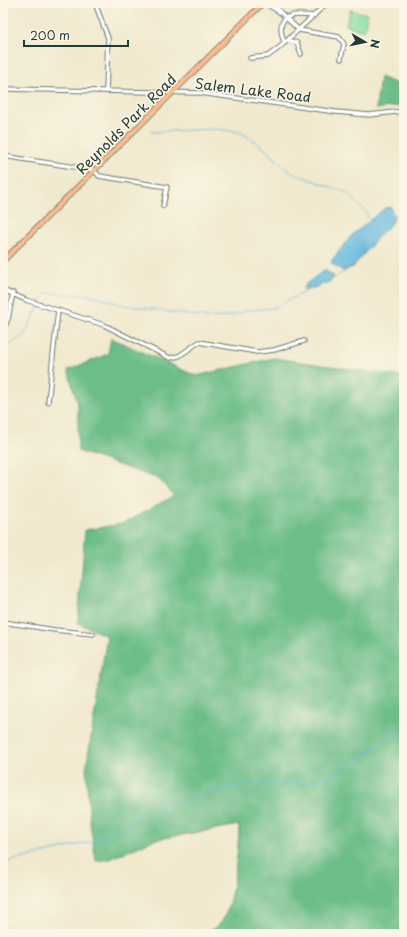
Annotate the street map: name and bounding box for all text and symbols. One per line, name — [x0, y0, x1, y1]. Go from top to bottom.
scale bar — [24, 22, 128, 48]
north arrow — [345, 22, 385, 62]
text: 200 m — [30, 26, 70, 44]
text: N — [366, 38, 384, 50]
street label: Reynolds Park Road — [71, 69, 181, 179]
street label: Salem Lake Road — [194, 72, 312, 108]

